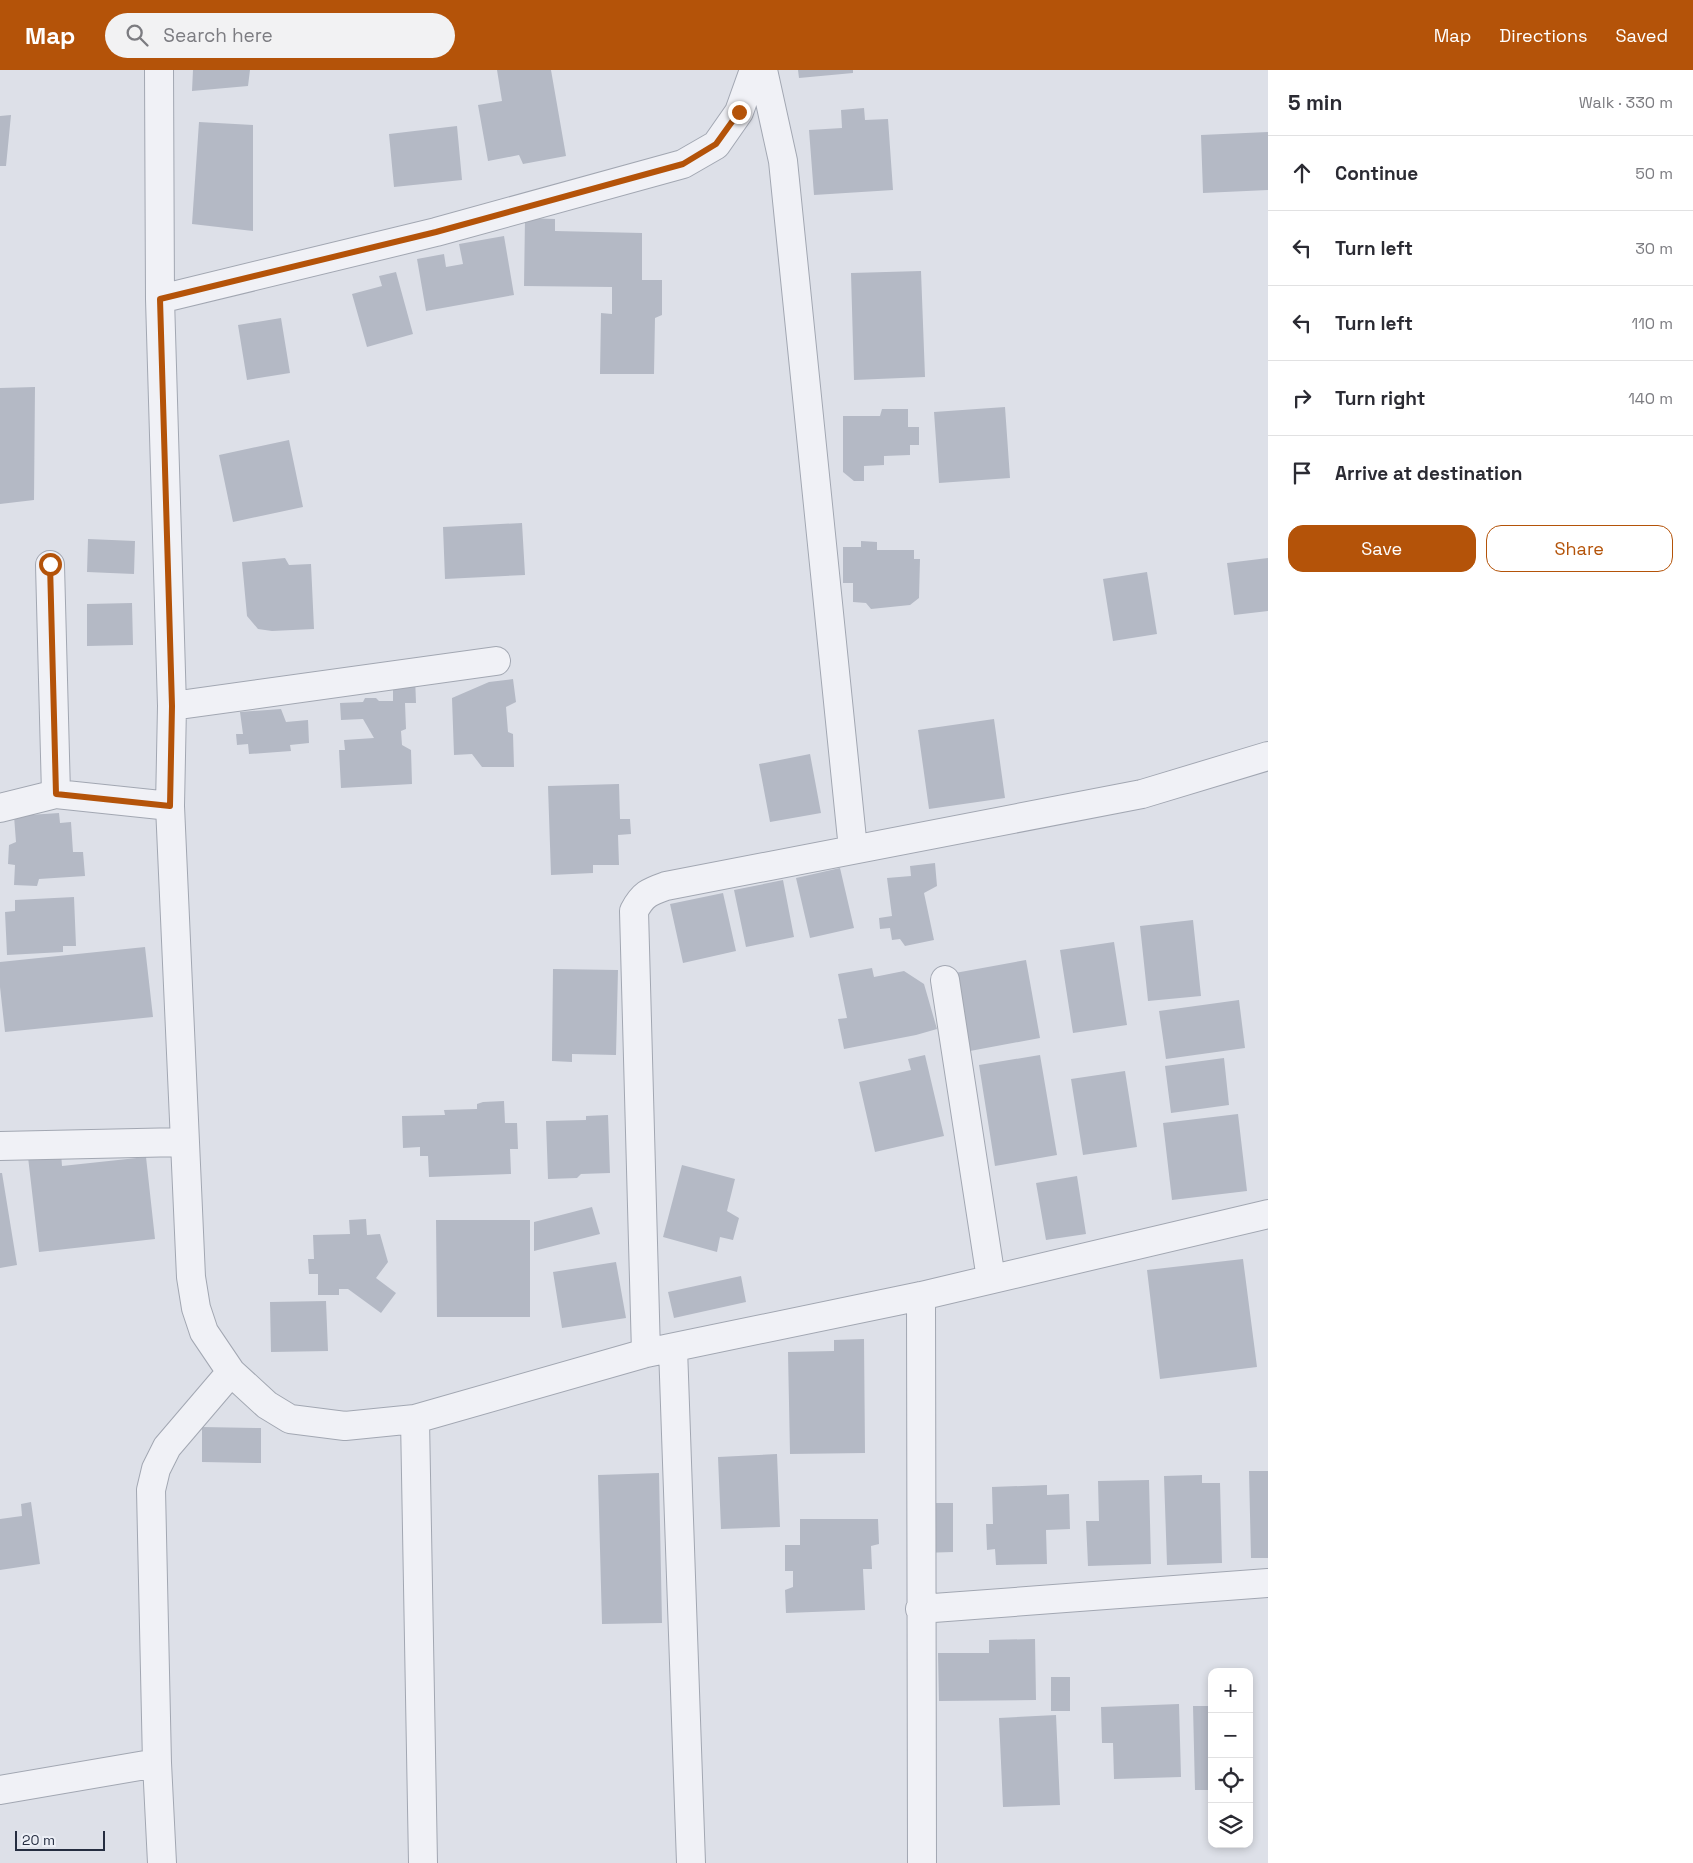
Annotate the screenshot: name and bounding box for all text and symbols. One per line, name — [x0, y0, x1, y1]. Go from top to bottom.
search box — [105, 13, 455, 58]
text: Map — [25, 20, 75, 51]
icon: search — [123, 21, 151, 49]
text: Search here — [163, 23, 273, 48]
text: Map — [1434, 24, 1471, 47]
text: Directions — [1499, 24, 1588, 47]
text: Saved — [1616, 24, 1668, 47]
text: 5 min — [1288, 89, 1342, 116]
text: Walk · 330 m — [1579, 92, 1673, 113]
route end — [728, 101, 751, 124]
icon: ahead — [1288, 159, 1316, 187]
text: Continue — [1335, 161, 1418, 186]
text: 50 m — [1635, 163, 1673, 184]
icon: left — [1288, 234, 1316, 262]
text: Turn left — [1335, 236, 1413, 261]
text: 30 m — [1635, 238, 1673, 259]
icon: left — [1288, 309, 1316, 337]
text: Turn left — [1335, 311, 1413, 336]
text: 110 m — [1631, 313, 1673, 334]
icon: right — [1288, 384, 1316, 412]
text: Turn right — [1335, 386, 1425, 411]
text: 140 m — [1628, 388, 1673, 409]
icon: arrive — [1288, 459, 1316, 487]
text: Arrive at destination — [1335, 461, 1523, 486]
button: Save — [1288, 525, 1476, 572]
button: Share — [1486, 525, 1673, 572]
route start — [39, 553, 62, 576]
map controls — [1208, 1668, 1253, 1848]
button: + — [1208, 1668, 1253, 1713]
button: − — [1208, 1713, 1253, 1758]
button: locate — [1208, 1758, 1253, 1803]
button: layers — [1208, 1803, 1253, 1848]
scale bar — [15, 1828, 105, 1851]
text: 20 m — [22, 1831, 55, 1849]

